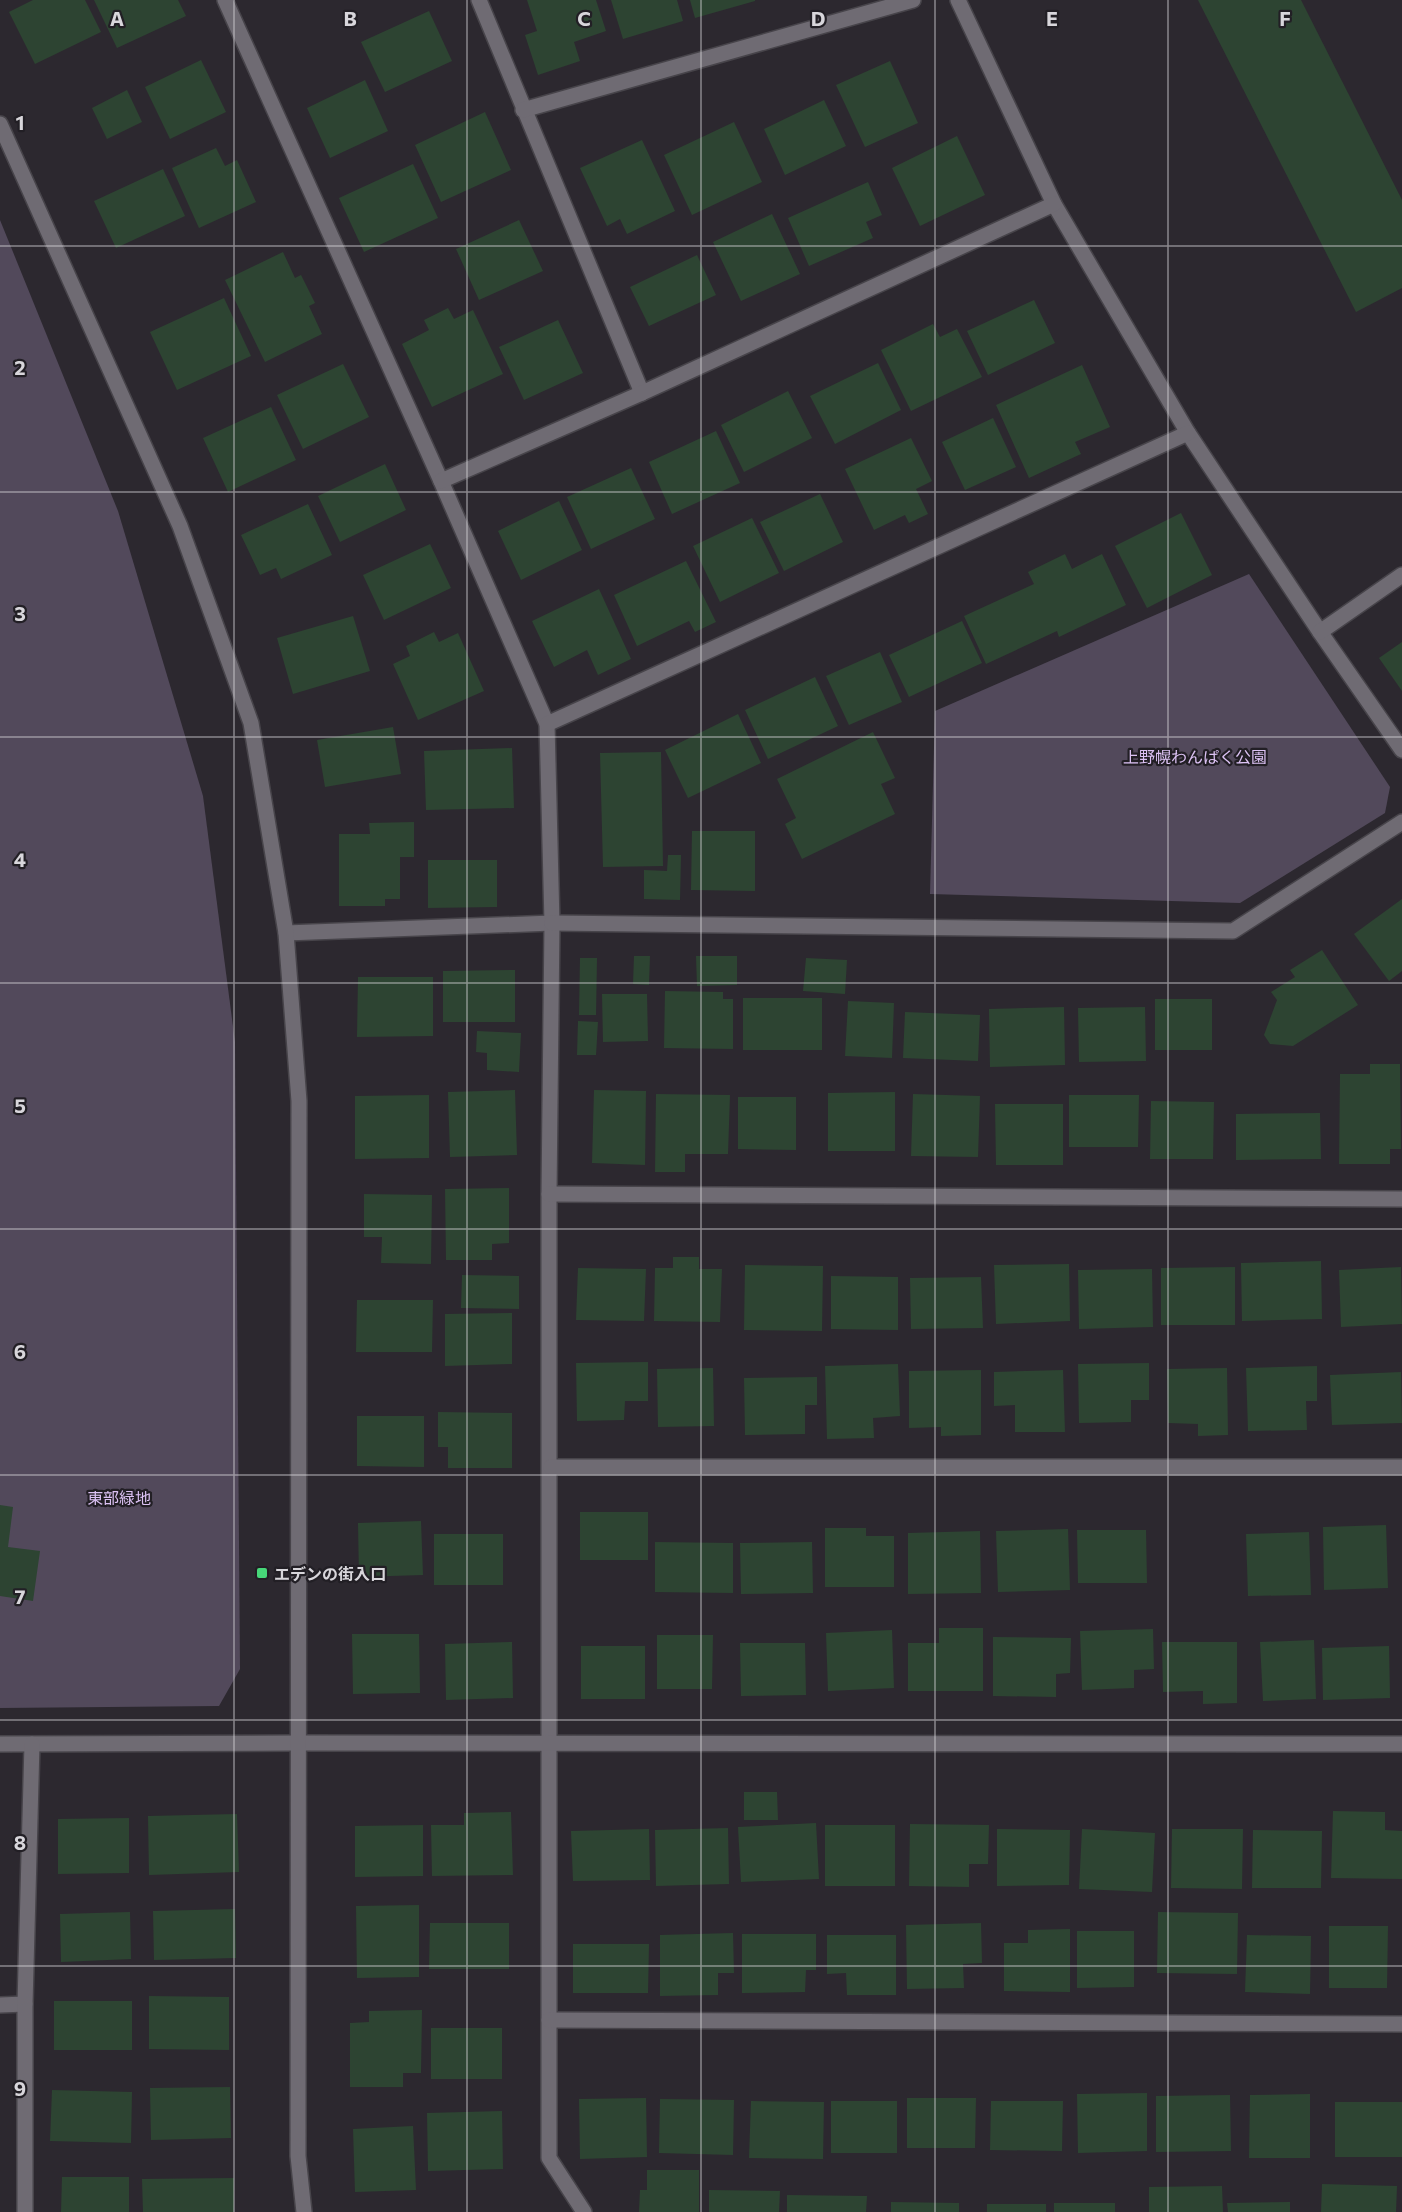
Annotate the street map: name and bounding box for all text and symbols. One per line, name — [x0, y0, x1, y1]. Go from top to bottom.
text: A — [110, 6, 124, 30]
text: B — [343, 6, 357, 30]
text: C — [577, 6, 591, 30]
text: D — [811, 6, 825, 30]
text: E — [1046, 6, 1058, 30]
text: F — [1279, 6, 1291, 30]
text: 1 — [15, 110, 25, 134]
text: 2 — [14, 355, 26, 379]
text: 3 — [14, 601, 26, 625]
park label: 上野幌わんぱく公園 — [1123, 747, 1267, 766]
text: 4 — [14, 847, 26, 871]
text: 5 — [14, 1093, 26, 1117]
text: 6 — [14, 1339, 26, 1363]
park label: 東部緑地 — [87, 1488, 151, 1507]
place label: エデンの街入口 — [274, 1564, 386, 1583]
marker: エデンの街入口 — [255, 1566, 269, 1580]
text: 7 — [15, 1584, 26, 1608]
text: 8 — [14, 1830, 26, 1854]
text: 9 — [14, 2076, 26, 2100]

